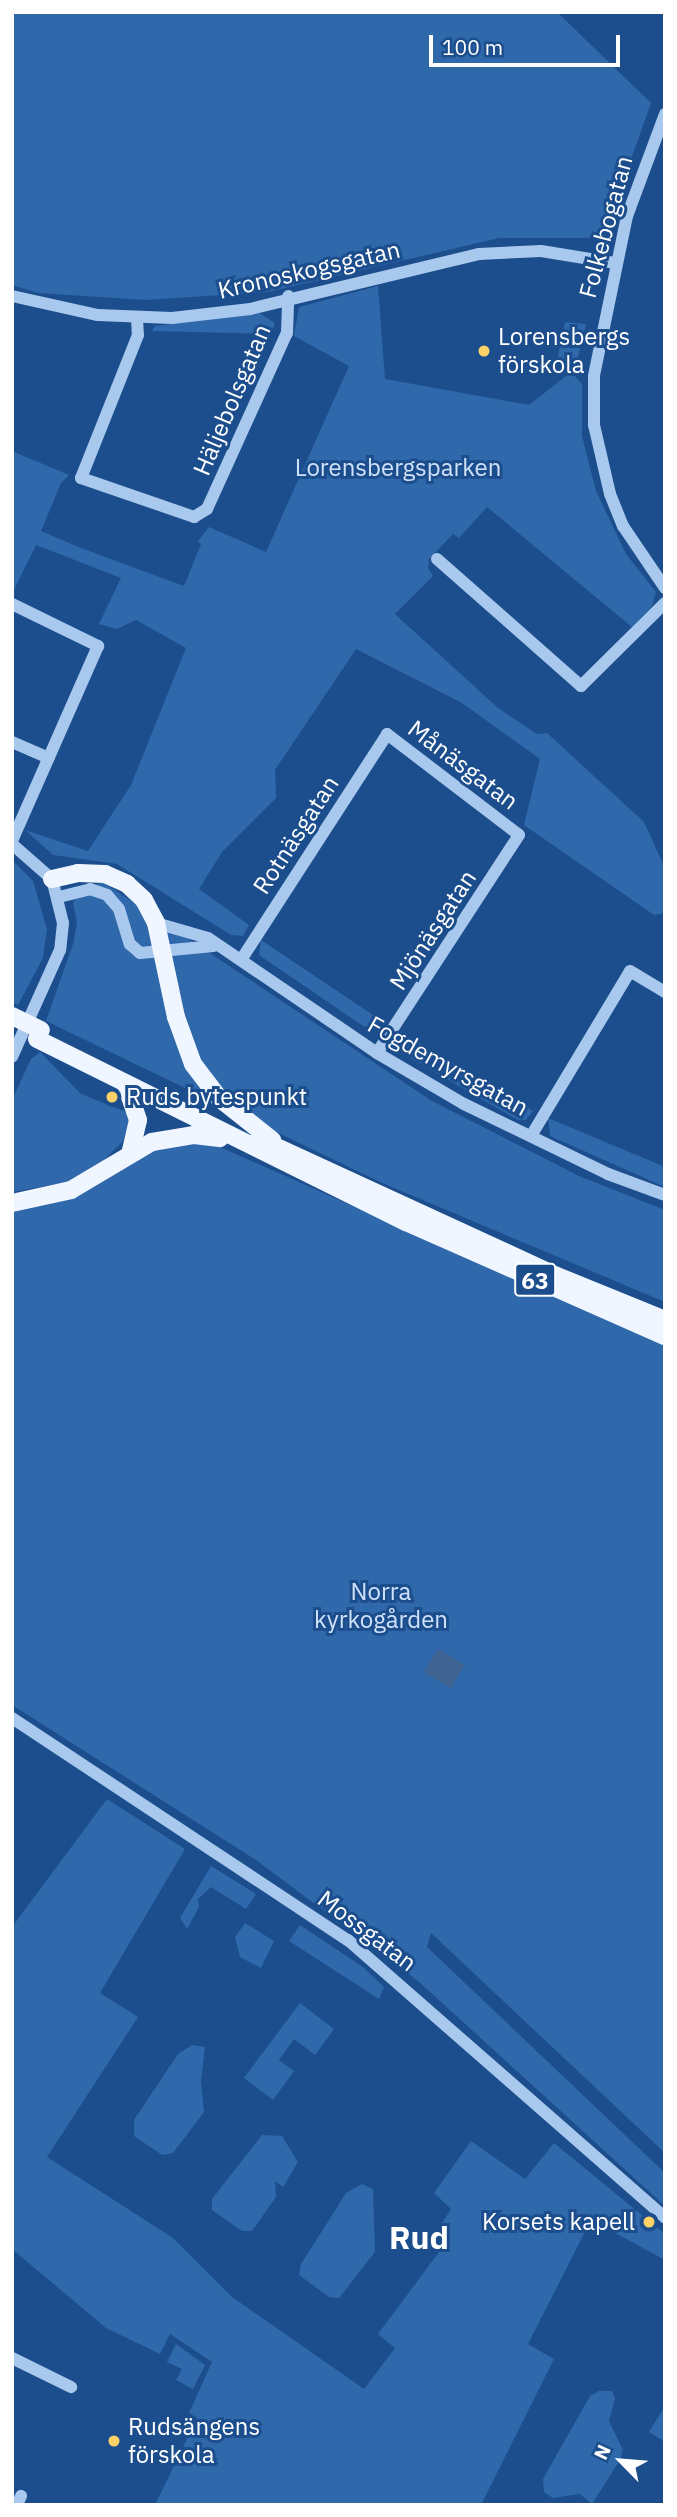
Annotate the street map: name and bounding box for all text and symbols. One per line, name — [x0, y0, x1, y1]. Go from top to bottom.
scale bar — [432, 21, 623, 65]
text: 100 m — [442, 33, 503, 61]
street label: Folkebogatan — [573, 153, 639, 301]
street label: Kronoskogsgatan — [215, 235, 403, 305]
street label: Häljebolsgatan — [187, 320, 277, 480]
place label: Lorensbergs förskola — [498, 323, 630, 379]
marker: Lorensbergs förskola — [476, 343, 492, 359]
park label: Lorensbergsparken — [295, 454, 501, 482]
street label: Månäsgatan — [402, 714, 524, 816]
street label: Rotnäsgatan — [247, 771, 345, 899]
street label: Mjönäsgatan — [384, 865, 482, 995]
street label: Fogdemyrsgatan — [363, 1010, 533, 1122]
place label: Ruds bytespunkt — [126, 1083, 307, 1111]
marker: Ruds bytespunkt — [104, 1089, 120, 1105]
road number: 63 — [514, 1260, 556, 1300]
park label: Norra kyrkogården — [314, 1578, 448, 1634]
street label: Mossgatan — [312, 1885, 422, 1977]
place label: Korsets kapell — [482, 2208, 635, 2236]
marker: Korsets kapell — [641, 2214, 657, 2230]
district label: Rud — [389, 2218, 449, 2256]
place label: Rudsängens förskola — [128, 2413, 260, 2469]
north arrow — [586, 2426, 656, 2496]
marker: Rudsängens förskola — [106, 2433, 122, 2449]
text: N — [588, 2441, 616, 2463]

